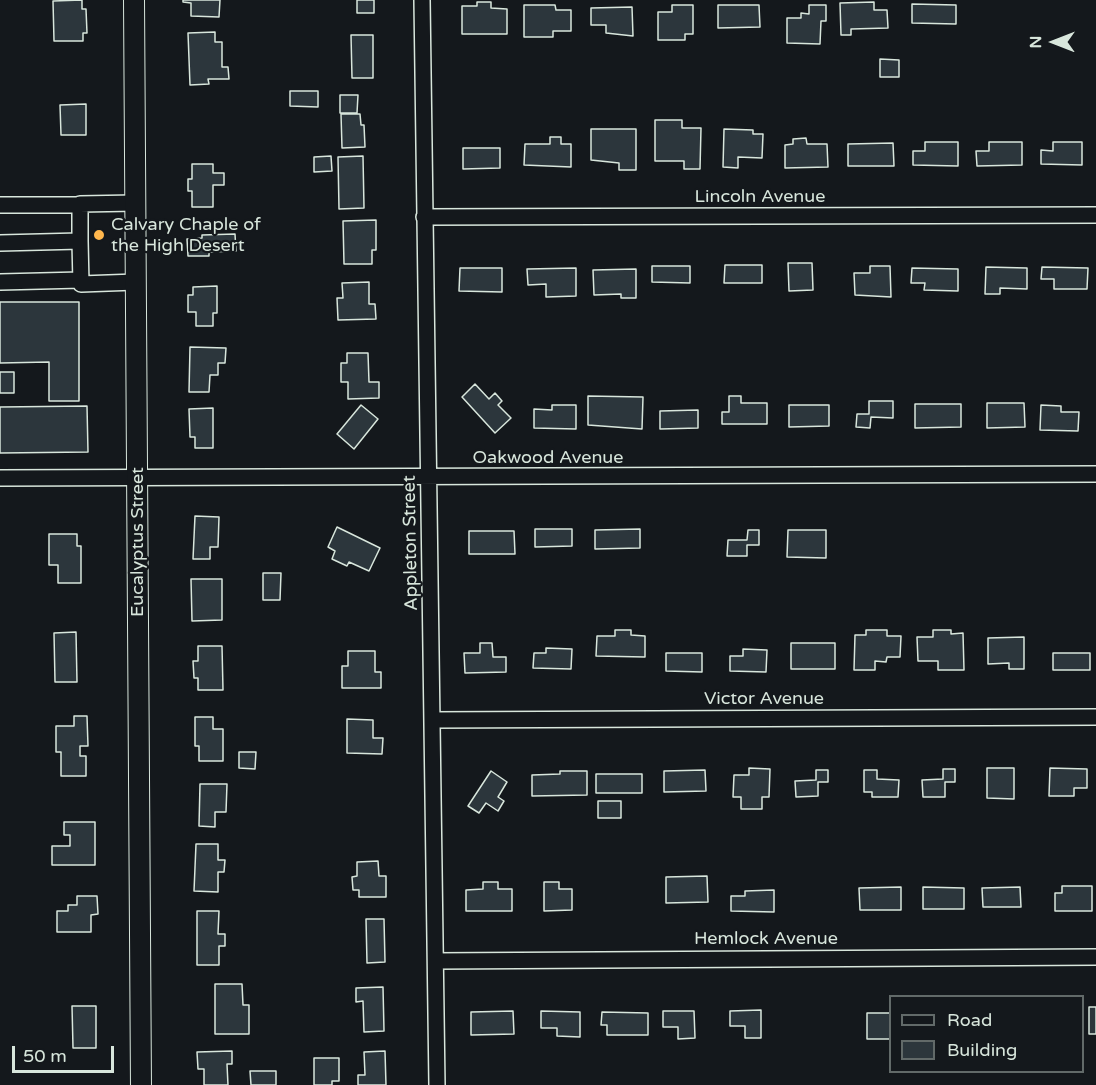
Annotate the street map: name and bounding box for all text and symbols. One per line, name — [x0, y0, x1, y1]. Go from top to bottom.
north arrow — [1024, 12, 1084, 72]
text: N — [1026, 36, 1046, 48]
street label: Lincoln Avenue — [695, 186, 825, 208]
place label: Calvary Chaple of the High Desert — [111, 214, 261, 256]
marker: Calvary Chaple of the High Desert — [92, 228, 106, 242]
street label: Oakwood Avenue — [473, 447, 623, 469]
street label: Eucalyptus Street — [127, 467, 149, 617]
street label: Appleton Street — [399, 475, 423, 611]
street label: Victor Avenue — [704, 688, 824, 710]
street label: Hemlock Avenue — [694, 928, 838, 950]
legend — [889, 995, 1084, 1073]
text: Road — [947, 1009, 992, 1031]
scale bar — [15, 1034, 117, 1072]
text: Building — [947, 1039, 1017, 1061]
text: 50 m — [23, 1045, 67, 1067]

